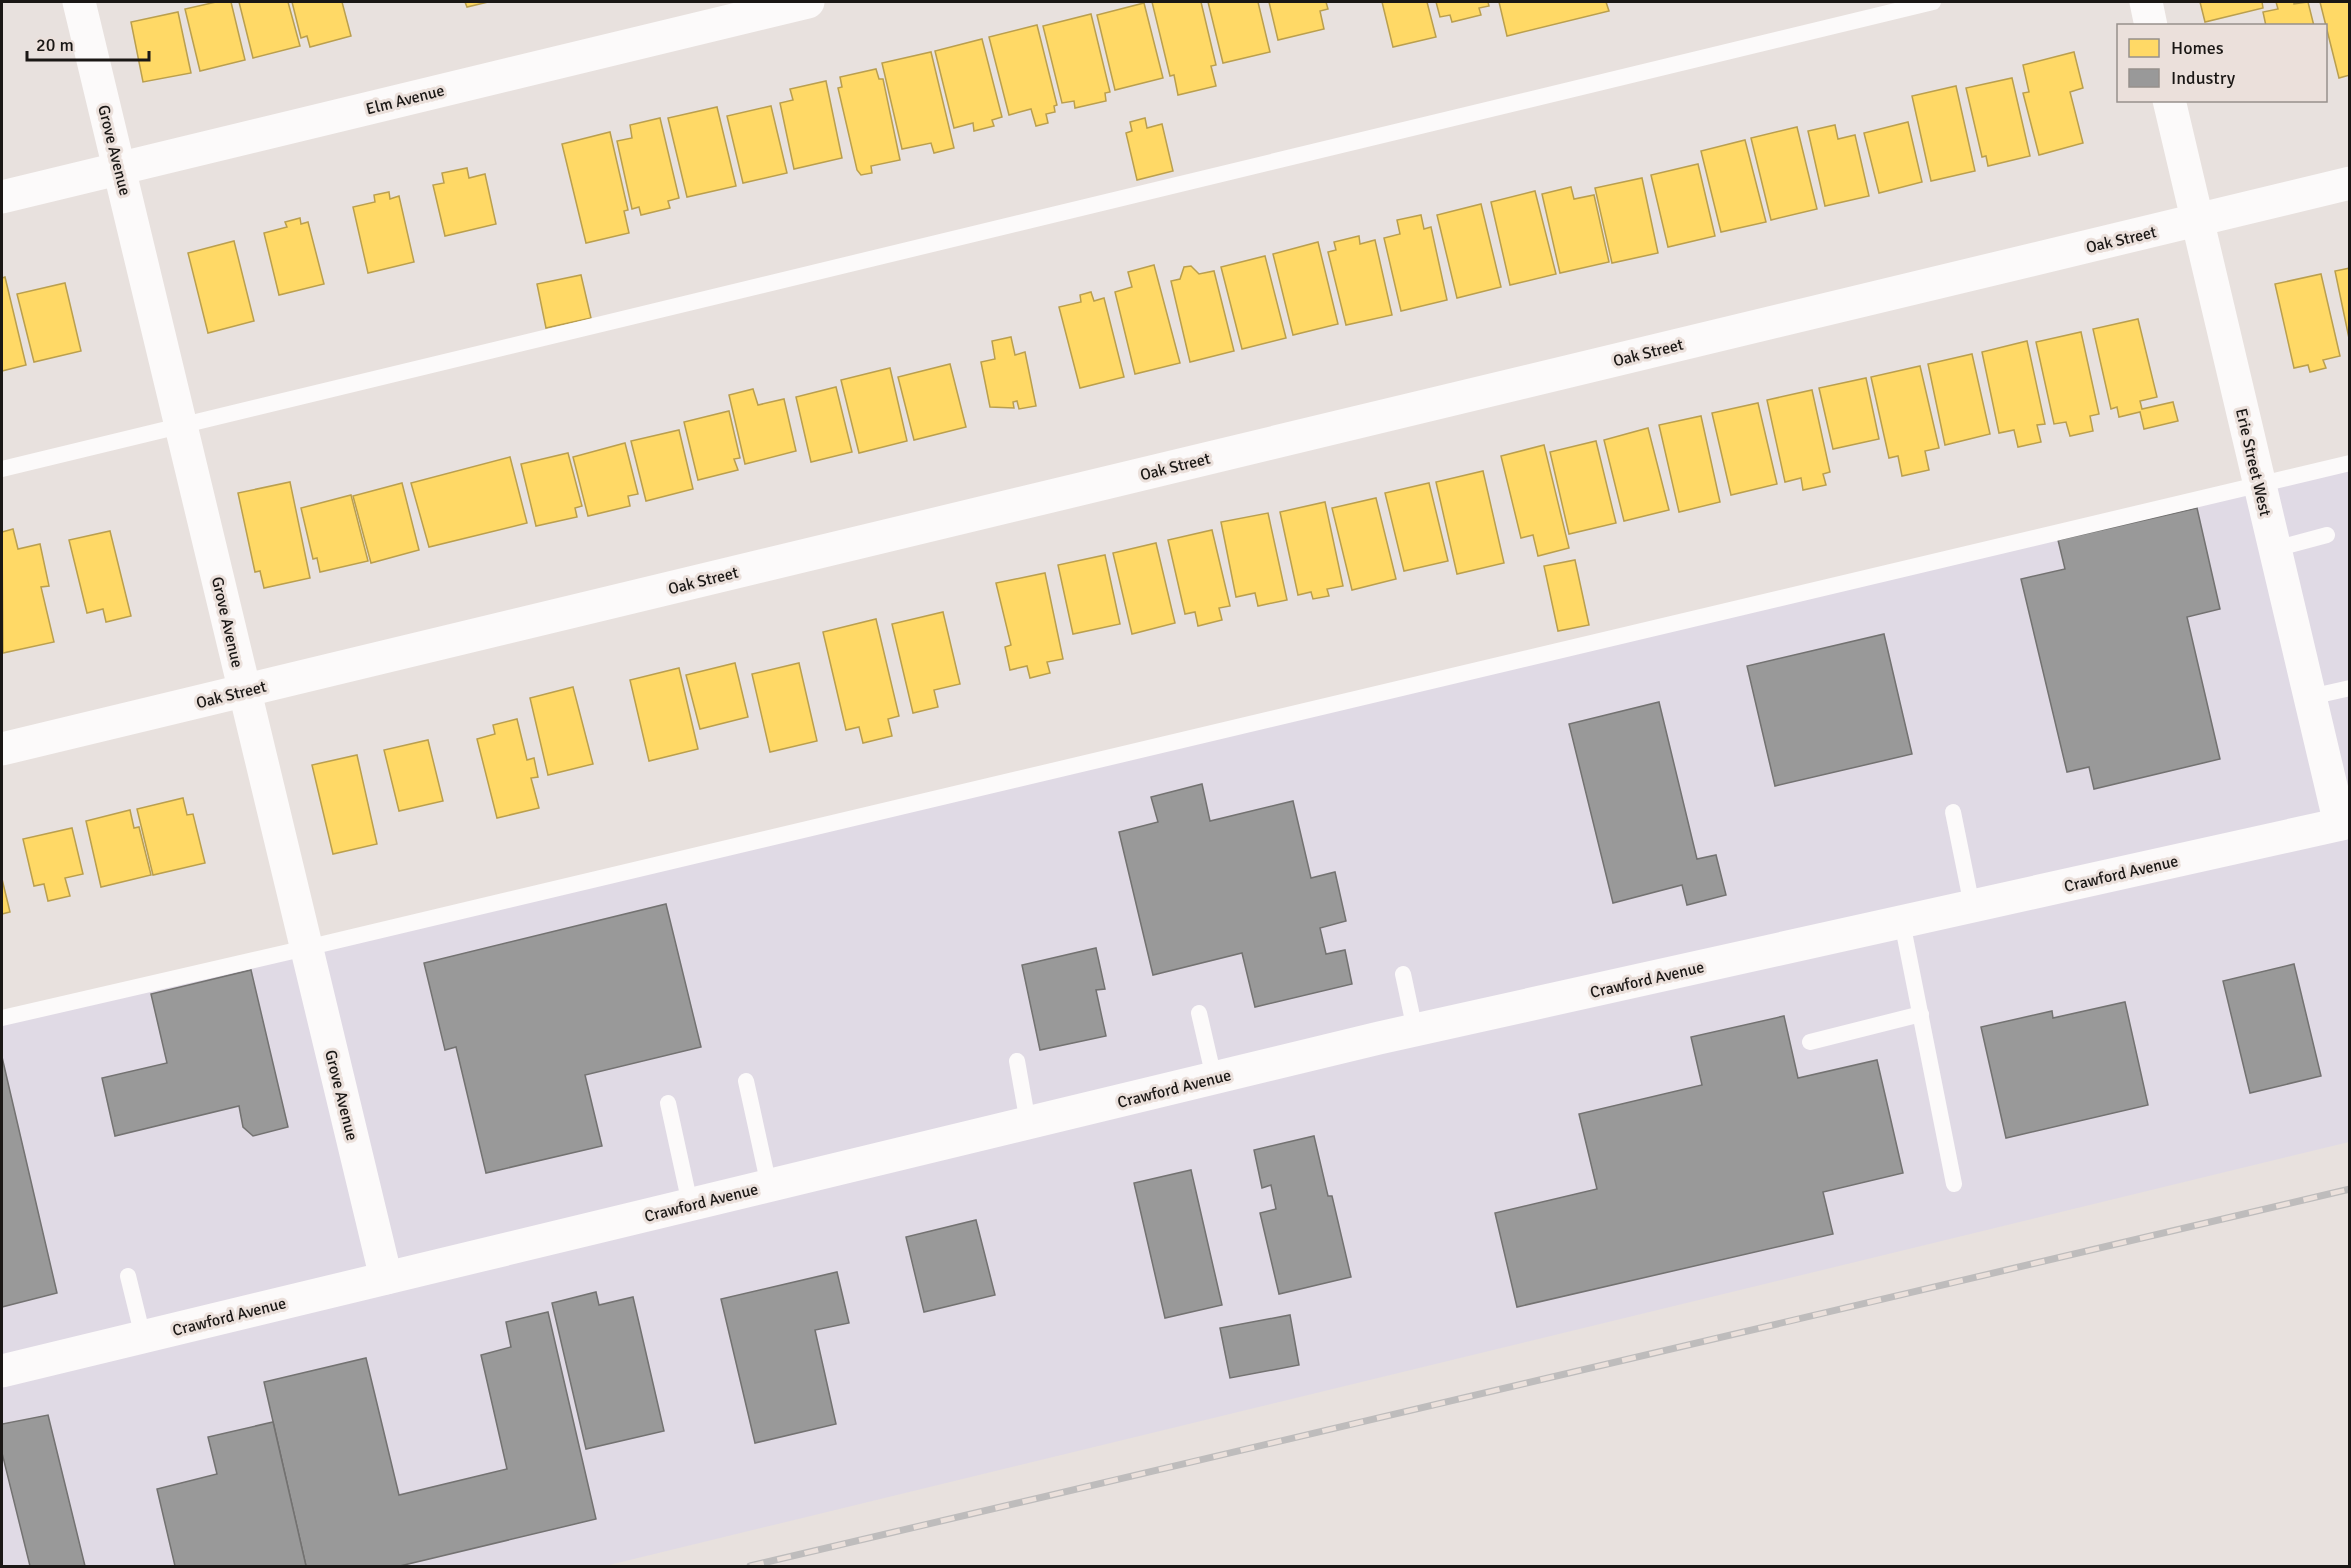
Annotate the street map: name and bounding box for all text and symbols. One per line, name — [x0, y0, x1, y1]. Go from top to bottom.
scale bar — [27, 24, 148, 62]
legend — [2117, 24, 2327, 102]
text: 20 m — [36, 34, 74, 56]
text: Homes — [2171, 37, 2224, 59]
text: Industry — [2171, 67, 2236, 89]
street label: Elm Avenue — [364, 81, 447, 119]
street label: Grove Avenue — [93, 103, 135, 198]
street label: Oak Street — [2084, 222, 2159, 258]
street label: Oak Street — [1611, 335, 1686, 371]
street label: Erie Street West — [2231, 406, 2275, 518]
street label: Oak Street — [1138, 449, 1213, 485]
street label: Oak Street — [666, 563, 741, 599]
street label: Grove Avenue — [207, 575, 247, 670]
street label: Oak Street — [194, 677, 269, 713]
street label: Crawford Avenue — [2062, 851, 2180, 897]
street label: Crawford Avenue — [1588, 957, 1706, 1003]
street label: Grove Avenue — [320, 1048, 362, 1143]
street label: Crawford Avenue — [1115, 1065, 1233, 1113]
street label: Crawford Avenue — [642, 1179, 760, 1227]
street label: Crawford Avenue — [170, 1293, 288, 1341]

